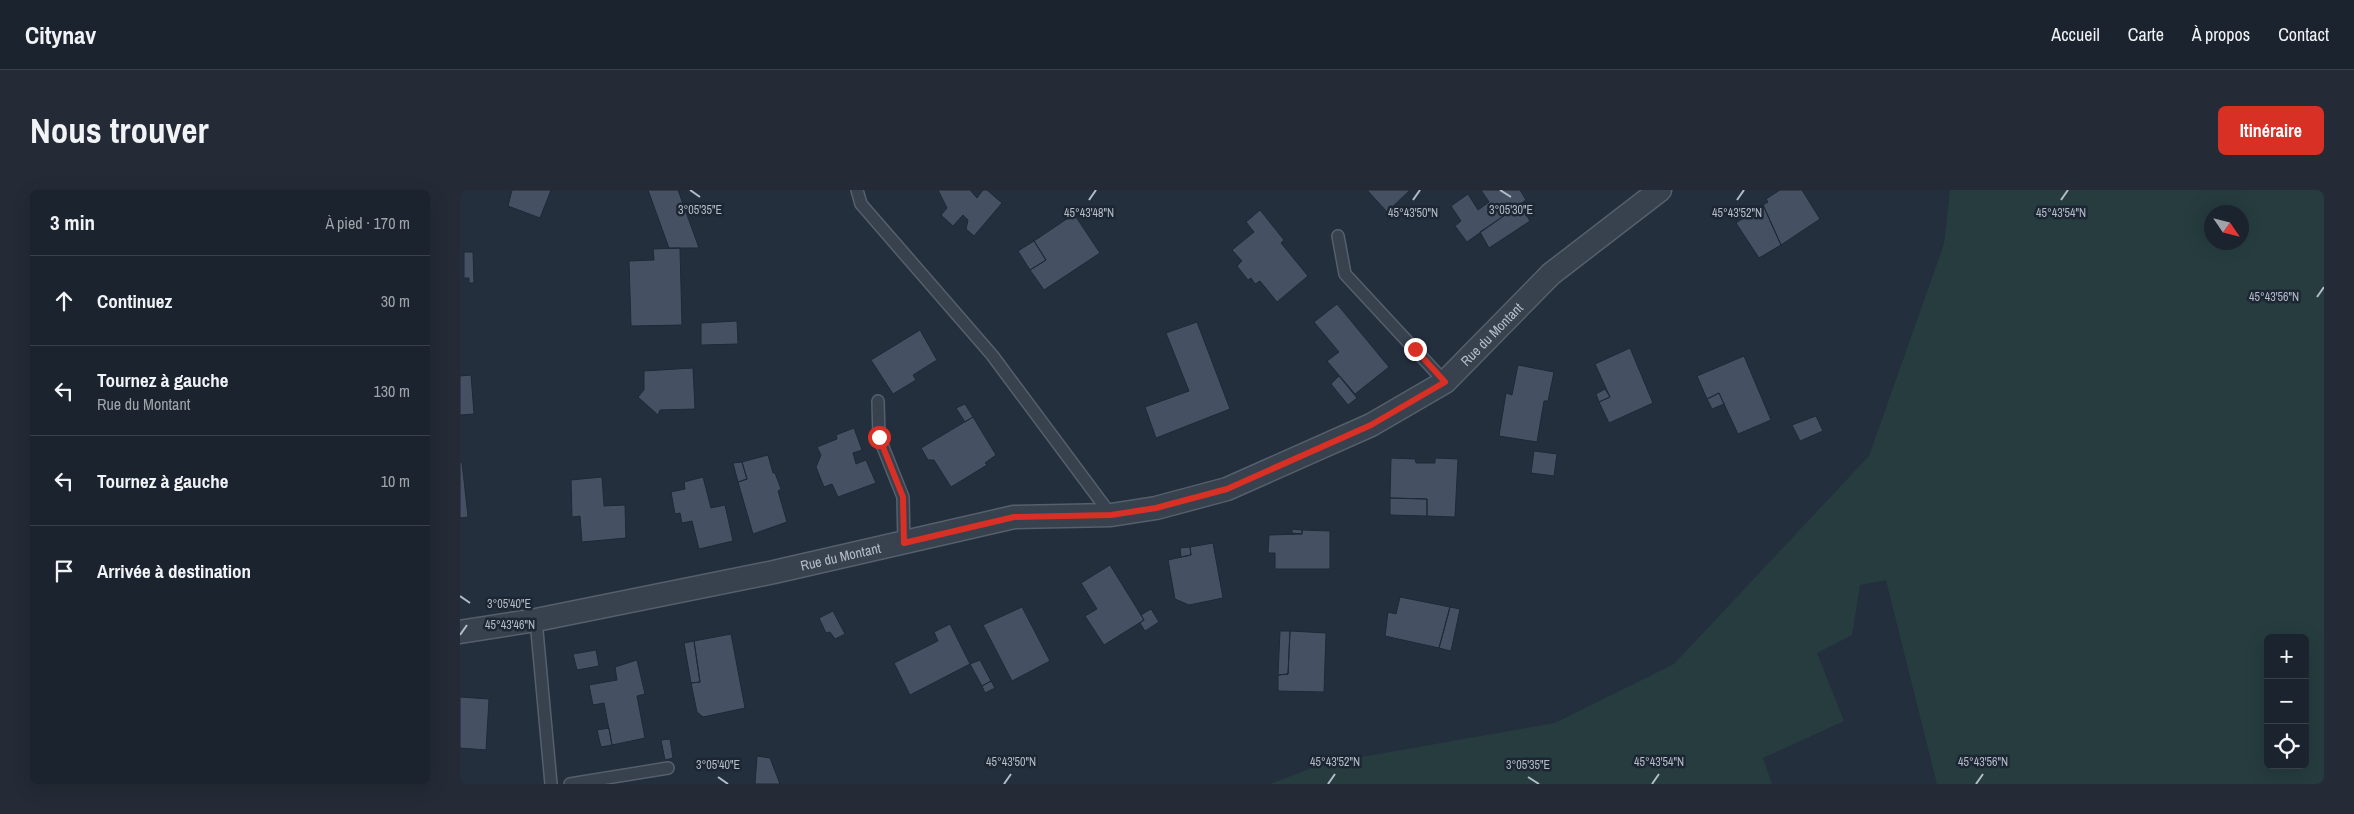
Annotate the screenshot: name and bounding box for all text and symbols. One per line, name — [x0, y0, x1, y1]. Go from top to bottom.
text: Citynav — [25, 19, 96, 51]
text: Accueil — [2051, 22, 2100, 47]
text: Carte — [2128, 22, 2164, 47]
text: À propos — [2192, 22, 2250, 47]
text: Contact — [2278, 22, 2329, 47]
button: Itinéraire — [2218, 106, 2324, 155]
text: Nous trouver — [30, 107, 209, 154]
text: 3°05'35"E — [678, 202, 722, 218]
text: 3°05'30"E — [1489, 202, 1533, 218]
text: 45°43'48"N — [1064, 205, 1114, 221]
text: 45°43'50"N — [1388, 205, 1438, 221]
text: 45°43'52"N — [1712, 205, 1762, 221]
text: 45°43'54"N — [2036, 205, 2086, 221]
north arrow — [2204, 205, 2249, 250]
text: 3 min — [50, 208, 95, 237]
text: À pied · 170 m — [325, 212, 410, 234]
icon: ahead — [50, 287, 78, 315]
text: Continuez — [97, 288, 172, 314]
text: 45°43'56"N — [2249, 289, 2299, 305]
text: 30 m — [381, 290, 410, 312]
street label: Rue du Montant — [1457, 299, 1527, 370]
route end — [1404, 338, 1427, 361]
text: Tournez à gauche — [97, 367, 228, 393]
icon: left — [50, 377, 78, 405]
text: 130 m — [374, 380, 410, 402]
text: Rue du Montant — [97, 393, 190, 415]
route start — [868, 426, 891, 449]
icon: left — [50, 467, 78, 495]
text: Tournez à gauche — [97, 468, 228, 494]
text: 10 m — [381, 470, 410, 492]
street label: Rue du Montant — [799, 539, 882, 575]
icon: arrive — [50, 557, 78, 585]
text: Arrivée à destination — [97, 558, 251, 584]
text: 3°05'40"E — [487, 596, 531, 612]
text: 45°43'46"N — [485, 617, 535, 633]
map controls — [2264, 634, 2309, 769]
button: + — [2264, 634, 2309, 679]
button: − — [2264, 679, 2309, 724]
button: locate — [2264, 724, 2309, 769]
text: 45°43'50"N — [986, 754, 1036, 770]
text: 45°43'52"N — [1310, 754, 1360, 770]
text: 45°43'54"N — [1634, 754, 1684, 770]
text: 45°43'56"N — [1958, 754, 2008, 770]
text: 3°05'40"E — [696, 757, 740, 773]
text: 3°05'35"E — [1506, 757, 1550, 773]

